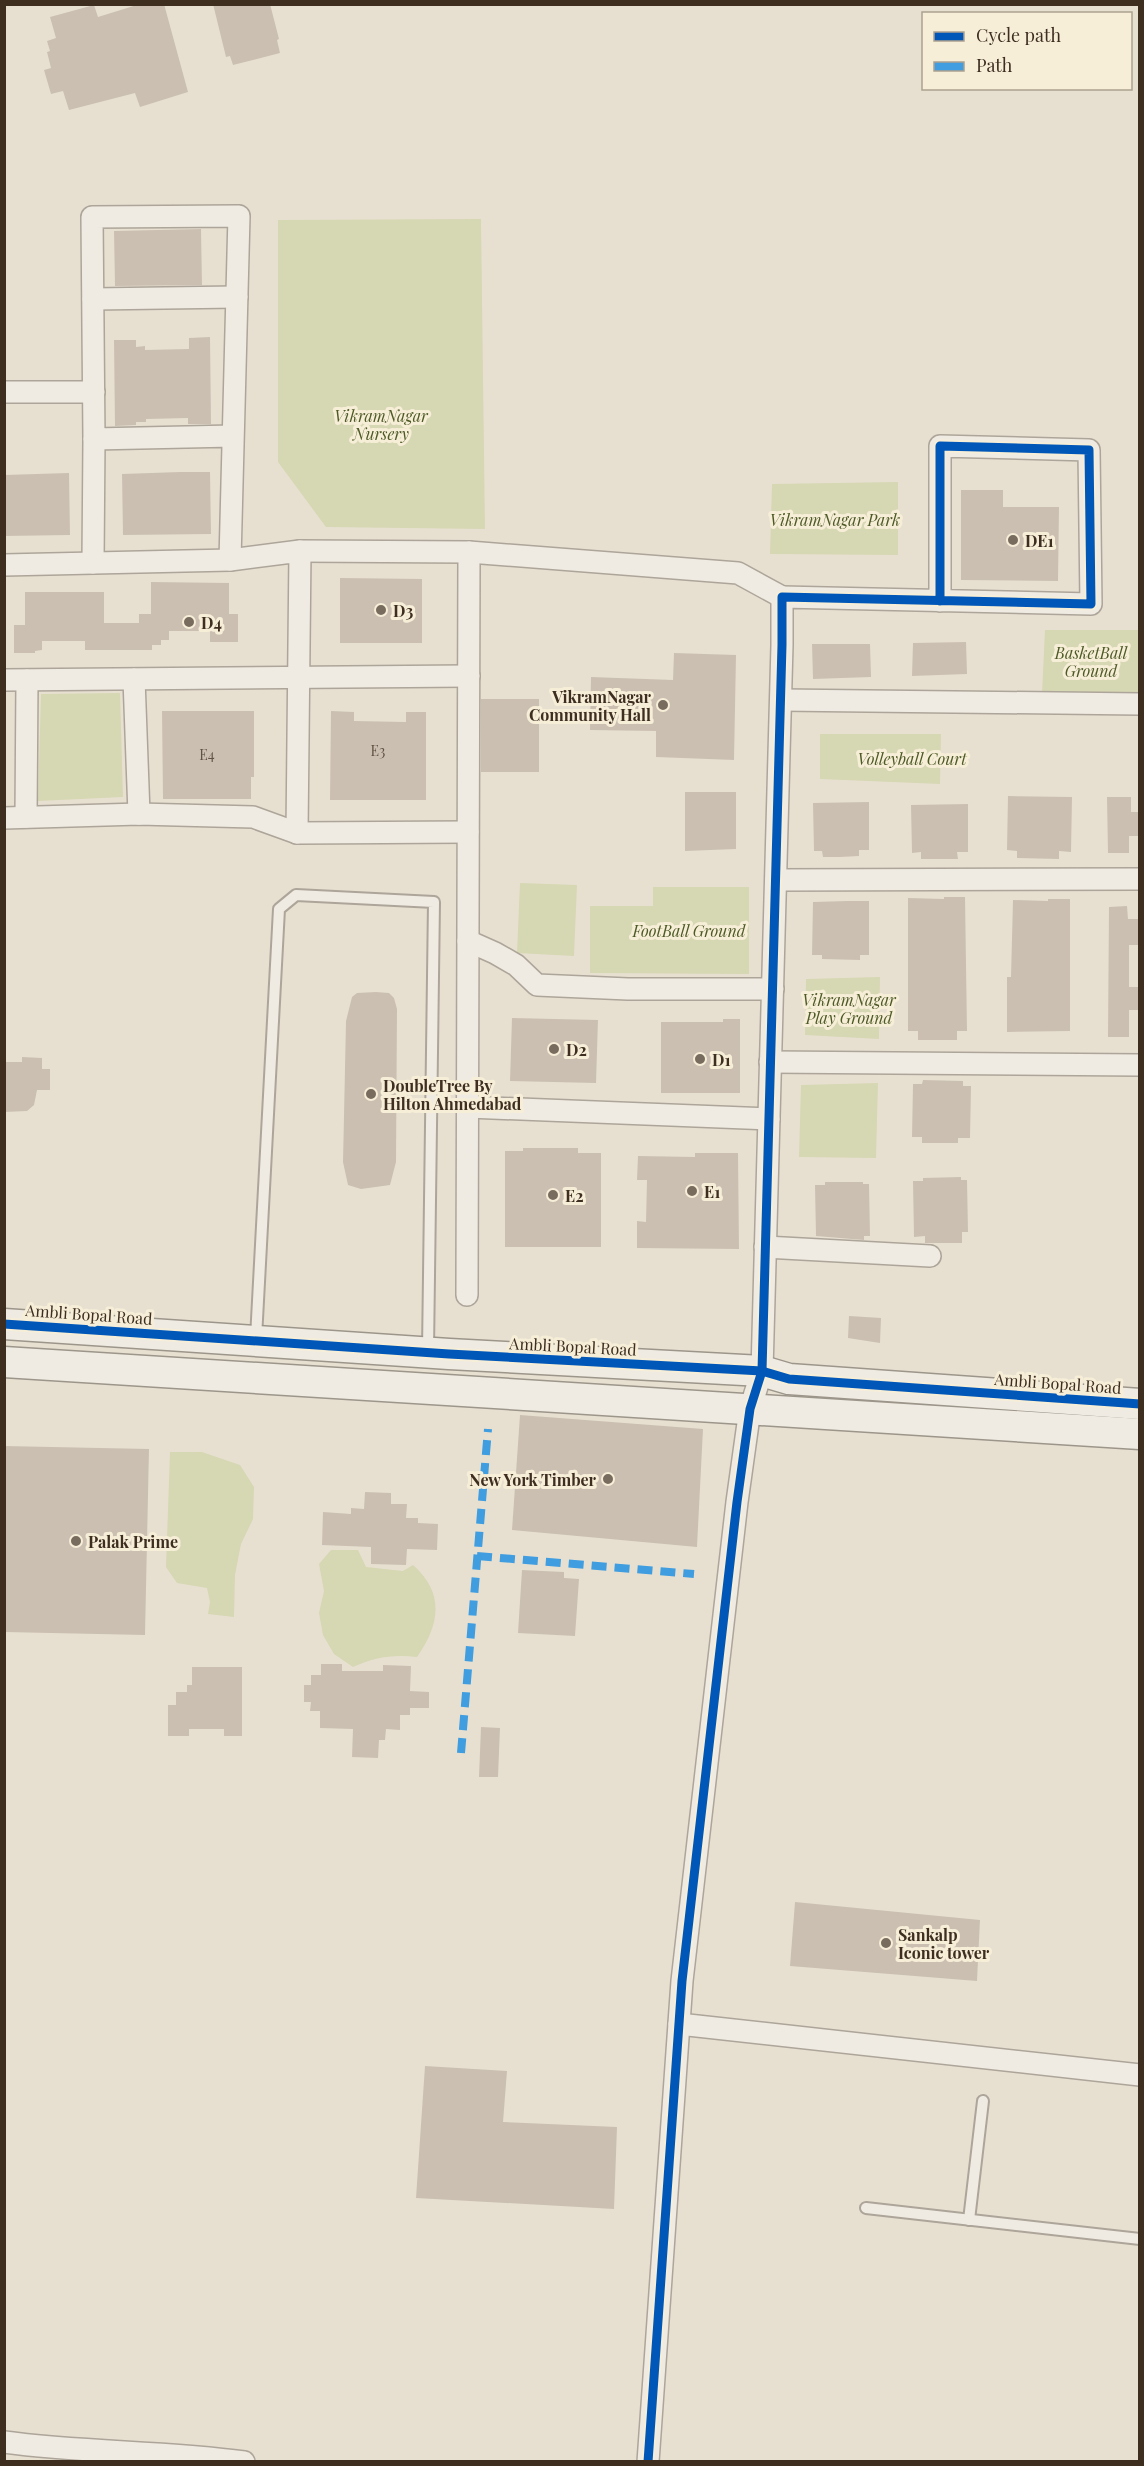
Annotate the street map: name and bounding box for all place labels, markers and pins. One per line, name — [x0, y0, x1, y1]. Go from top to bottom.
place label: DE1 — [1025, 530, 1054, 551]
marker: DE1 — [1006, 533, 1020, 547]
place label: D3 — [393, 600, 413, 621]
marker: D3 — [374, 603, 388, 617]
place label: D4 — [201, 612, 222, 633]
marker: D4 — [182, 615, 196, 629]
place label: VikramNagar Community Hall — [529, 686, 652, 725]
marker: VikramNagar Community Hall — [656, 698, 670, 712]
place label: D2 — [566, 1039, 587, 1060]
marker: D2 — [547, 1042, 561, 1056]
place label: D1 — [712, 1049, 731, 1070]
marker: D1 — [693, 1052, 707, 1066]
place label: DoubleTree By Hilton Ahmedabad — [383, 1075, 522, 1114]
marker: DoubleTree By Hilton Ahmedabad — [364, 1087, 378, 1101]
place label: E1 — [704, 1181, 720, 1202]
marker: E1 — [685, 1184, 699, 1198]
place label: E2 — [565, 1185, 584, 1206]
marker: E2 — [546, 1188, 560, 1202]
place label: New York Timber — [469, 1469, 597, 1490]
marker: New York Timber — [601, 1472, 615, 1486]
place label: Palak Prime — [88, 1531, 178, 1552]
marker: Palak Prime — [69, 1534, 83, 1548]
place label: Sankalp Iconic tower — [898, 1924, 990, 1963]
marker: Sankalp Iconic tower — [879, 1936, 893, 1950]

